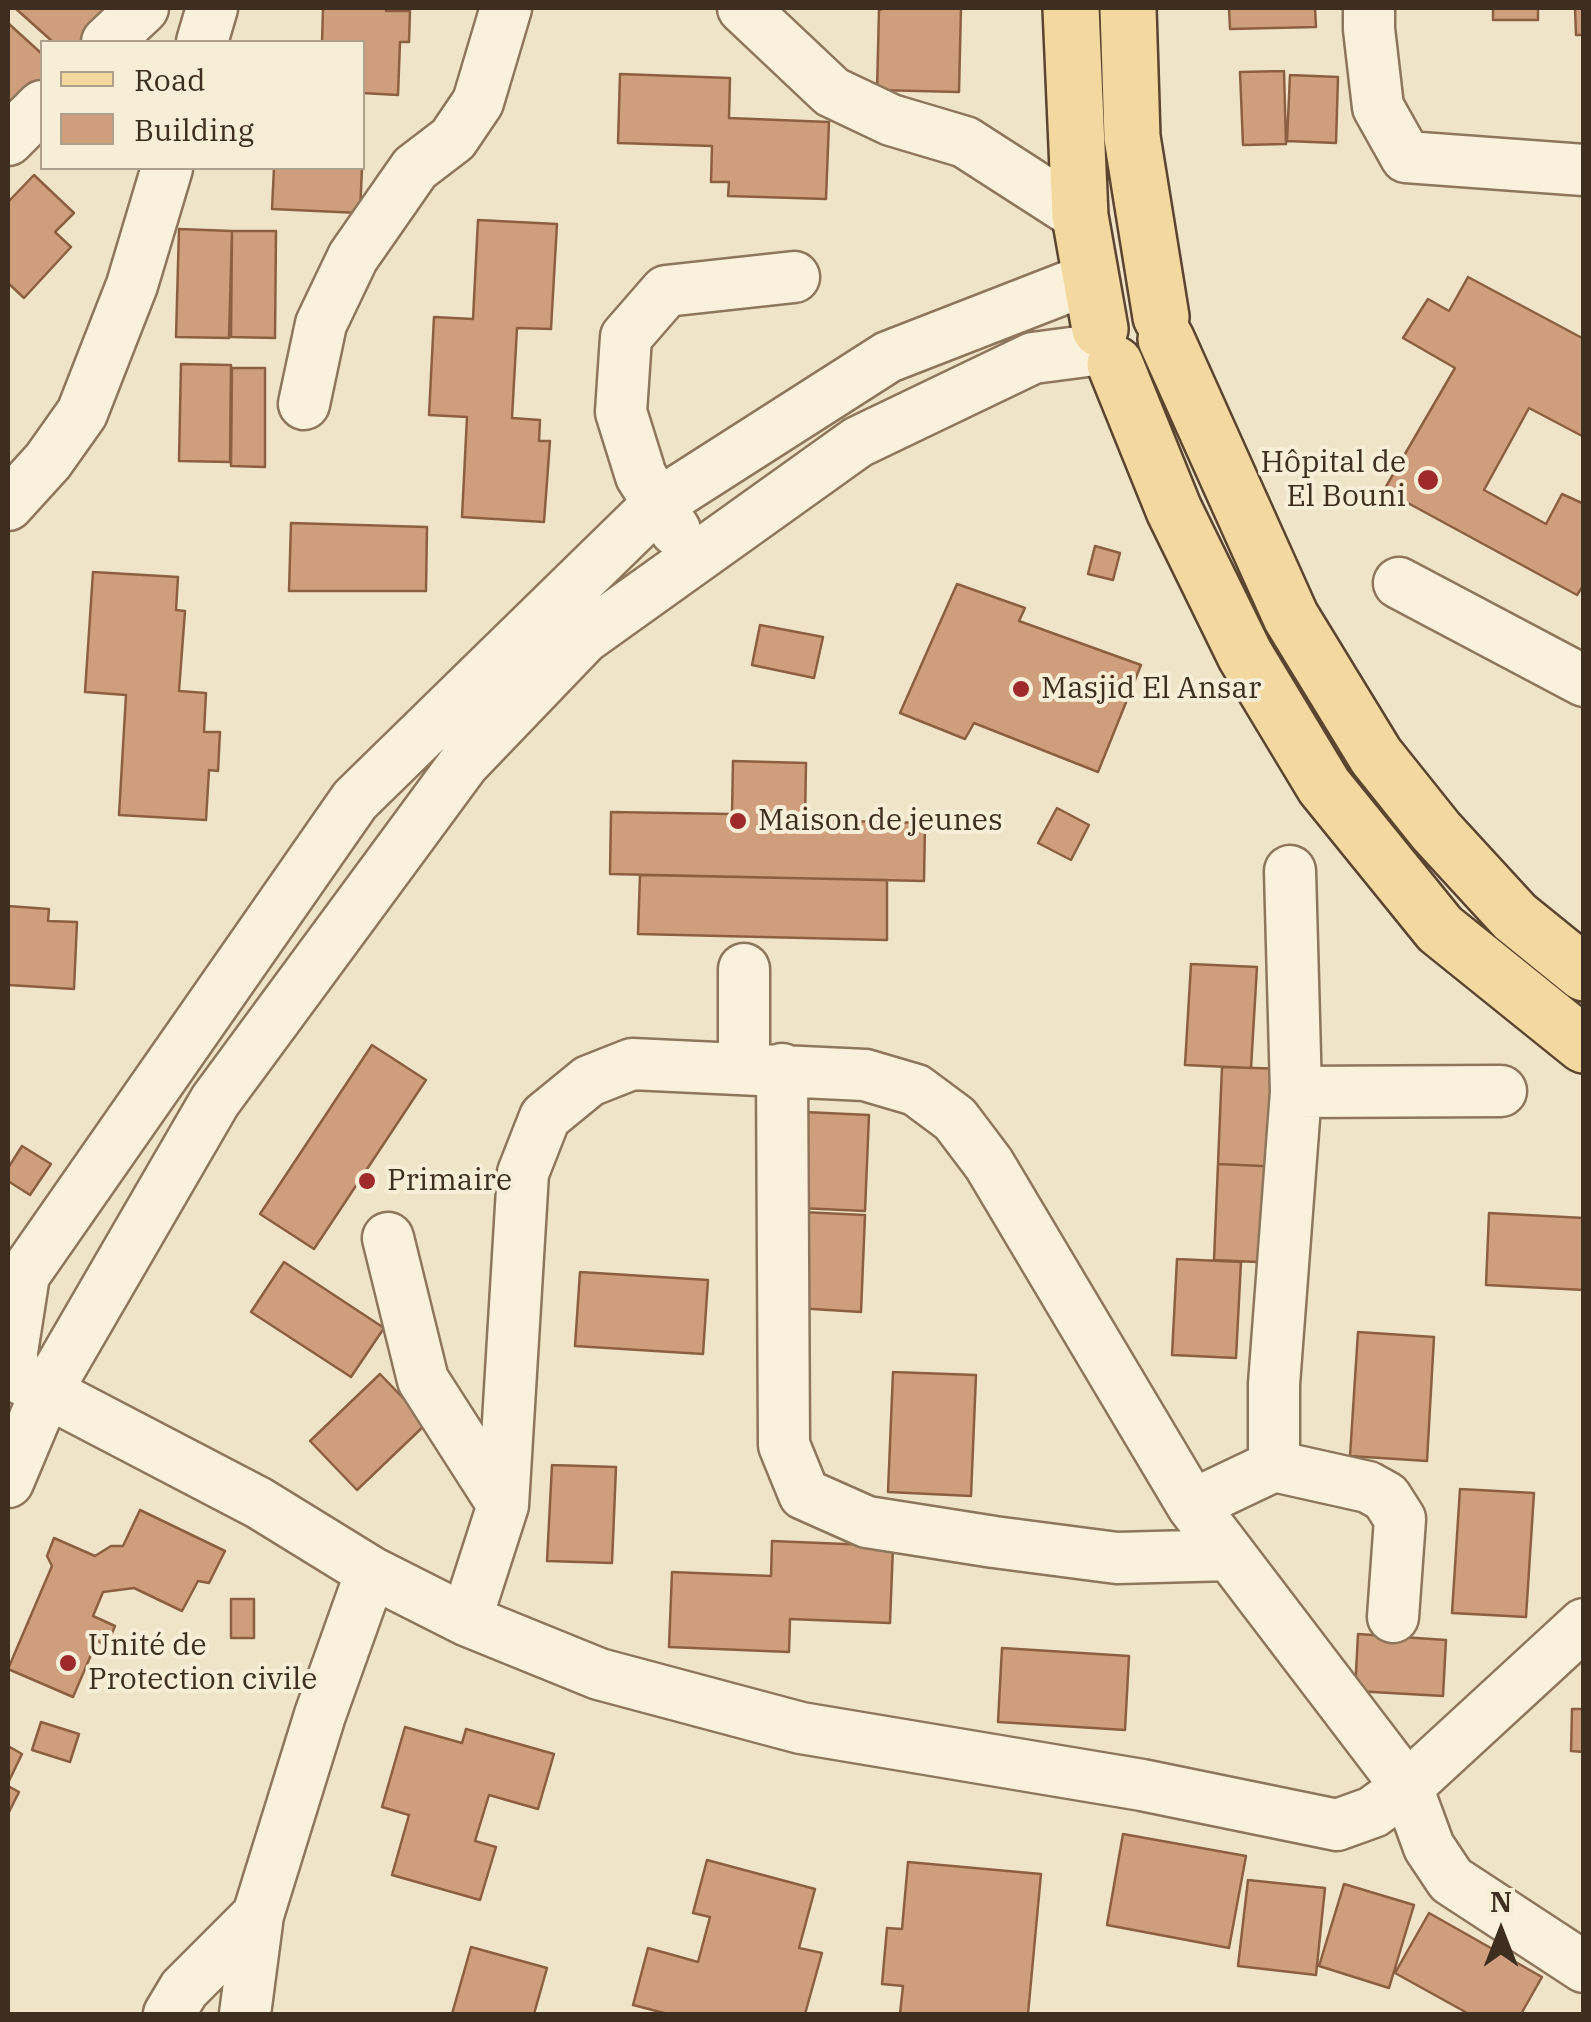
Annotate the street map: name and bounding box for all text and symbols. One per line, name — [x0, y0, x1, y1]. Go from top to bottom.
legend — [40, 40, 365, 170]
text: Road — [134, 60, 206, 99]
text: Building — [134, 110, 254, 149]
place label: Hôpital de El Bouni — [1260, 445, 1406, 516]
marker: Hôpital de El Bouni — [1415, 467, 1441, 493]
place label: Masjid El Ansar — [1041, 671, 1261, 707]
marker: Masjid El Ansar — [1010, 678, 1032, 700]
place label: Maison de jeunes — [758, 803, 1003, 839]
marker: Maison de jeunes — [727, 810, 749, 832]
place label: Primaire — [387, 1163, 512, 1199]
marker: Primaire — [356, 1170, 378, 1192]
place label: Unité de Protection civile — [88, 1628, 317, 1698]
marker: Unité de Protection civile — [57, 1652, 79, 1674]
north arrow — [1451, 1882, 1551, 1982]
text: N — [1490, 1883, 1512, 1920]

